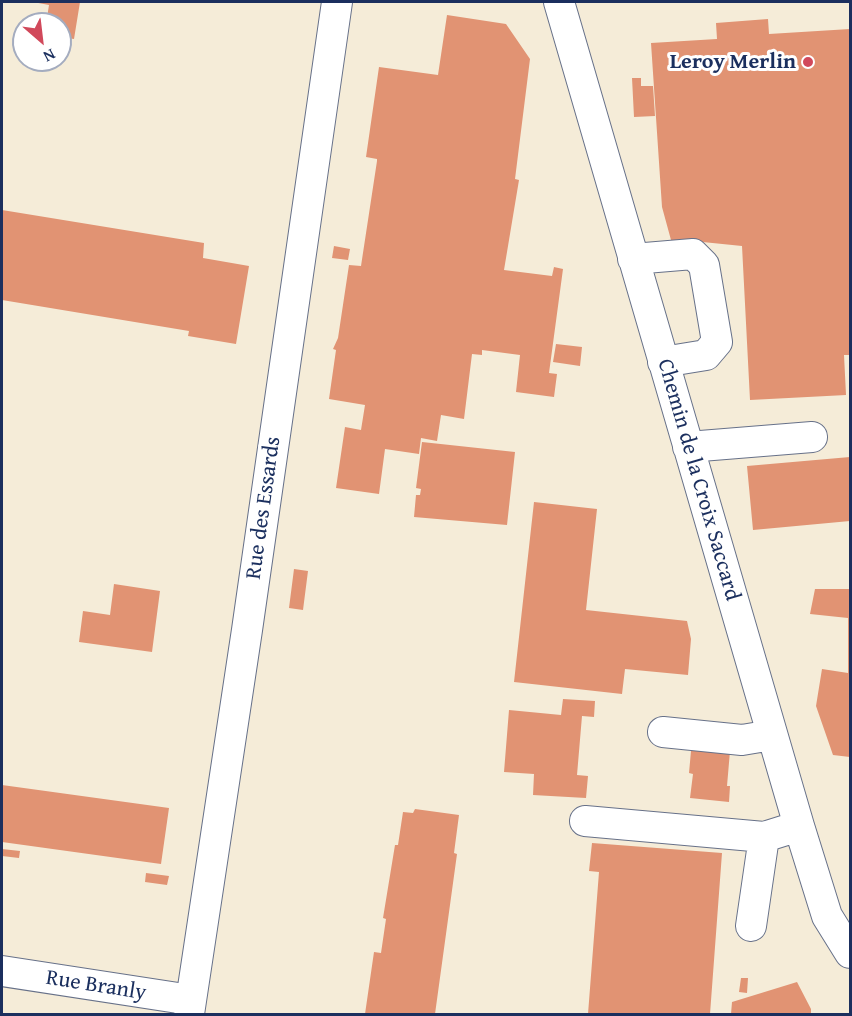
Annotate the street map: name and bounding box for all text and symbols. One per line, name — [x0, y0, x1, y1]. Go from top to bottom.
north arrow — [12, 12, 72, 72]
text: N — [39, 43, 60, 69]
place label: Leroy Merlin — [670, 49, 796, 75]
marker: Leroy Merlin — [801, 55, 815, 69]
street label: Chemin de la Croix Saccard — [651, 356, 745, 604]
street label: Rue des Essards — [241, 435, 287, 581]
street label: Rue Branly — [44, 965, 148, 1007]

